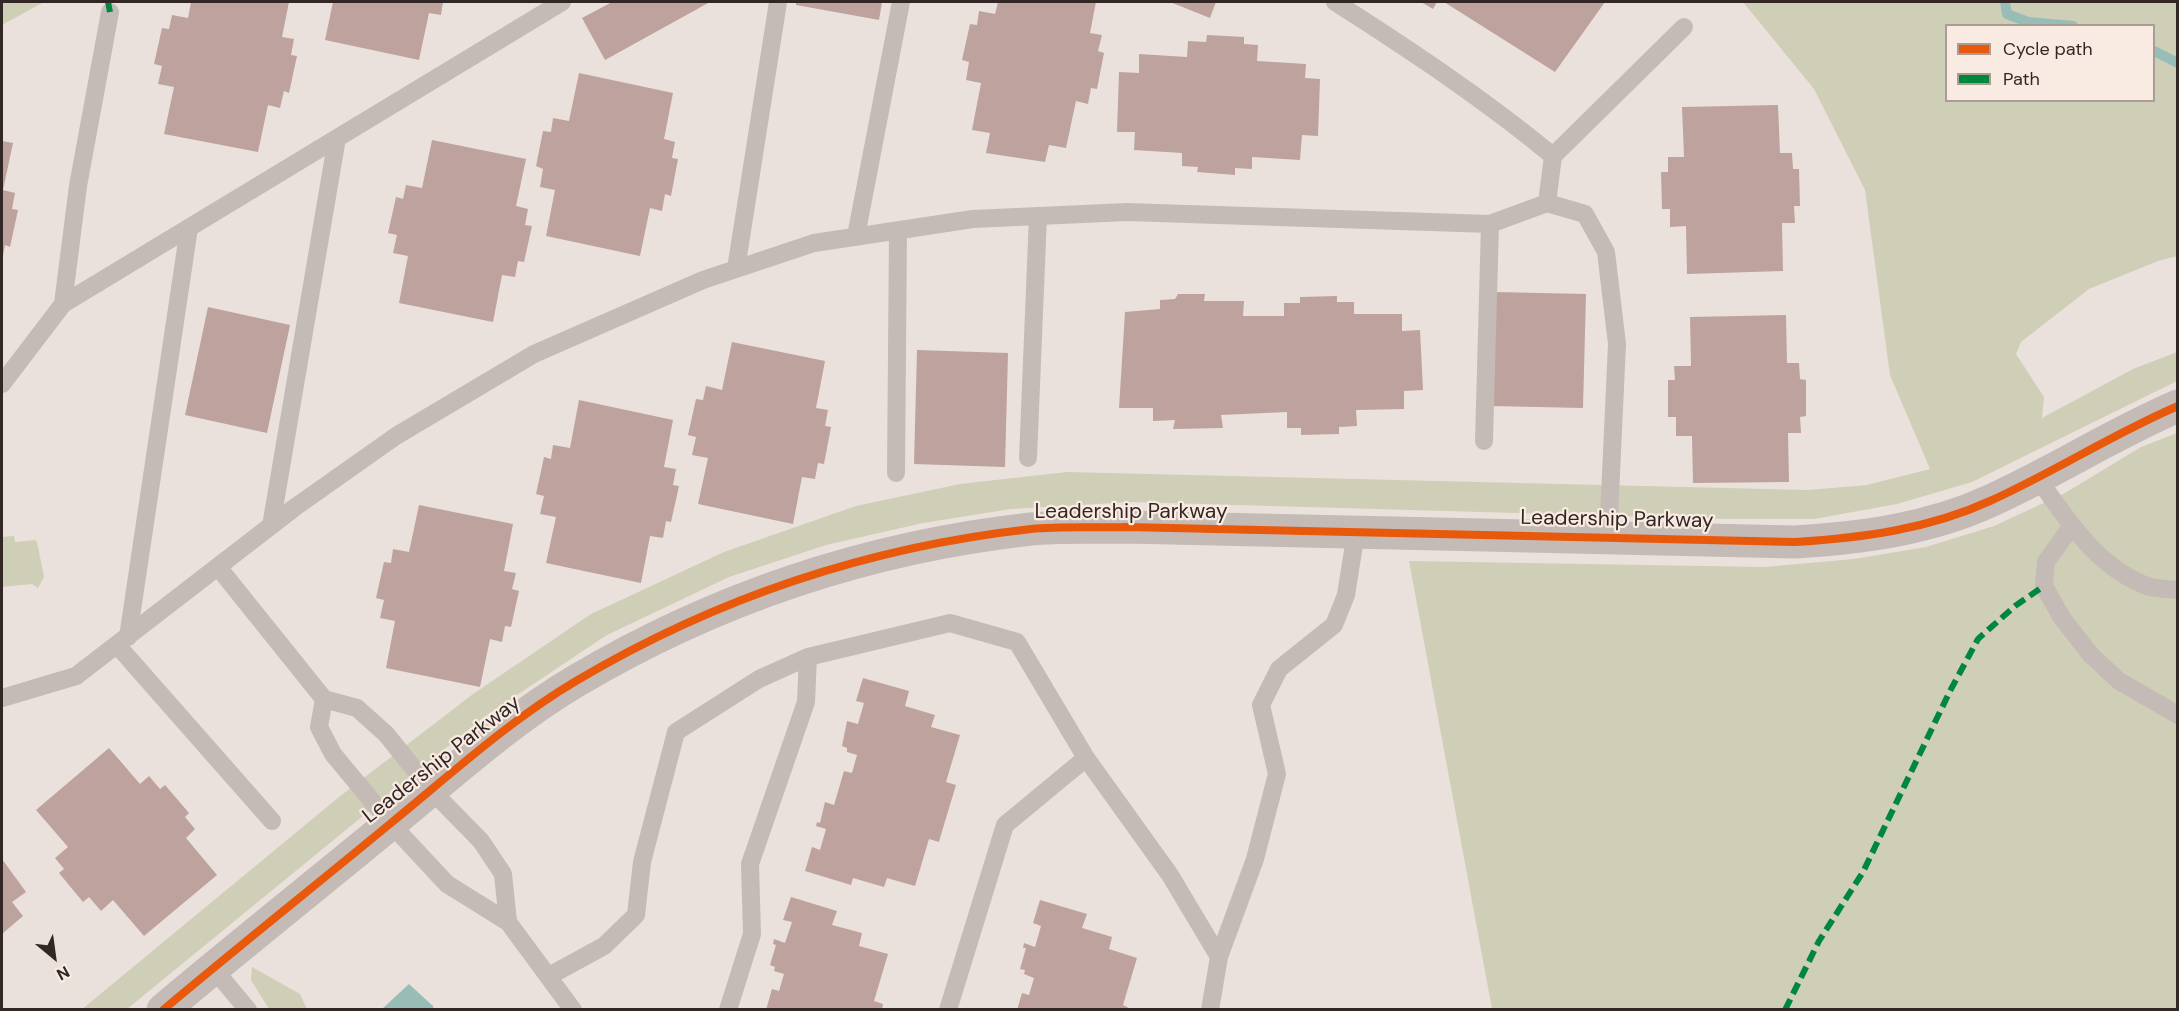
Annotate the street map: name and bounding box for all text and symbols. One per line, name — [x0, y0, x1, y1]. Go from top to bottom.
legend — [1945, 24, 2155, 102]
text: Cycle path — [2003, 37, 2093, 61]
text: Path — [2003, 67, 2040, 91]
street label: Leadership Parkway — [1034, 499, 1228, 525]
street label: Leadership Parkway — [1520, 506, 1714, 534]
street label: Leadership Parkway — [358, 691, 526, 829]
north arrow — [24, 927, 84, 987]
text: N — [53, 961, 73, 985]

